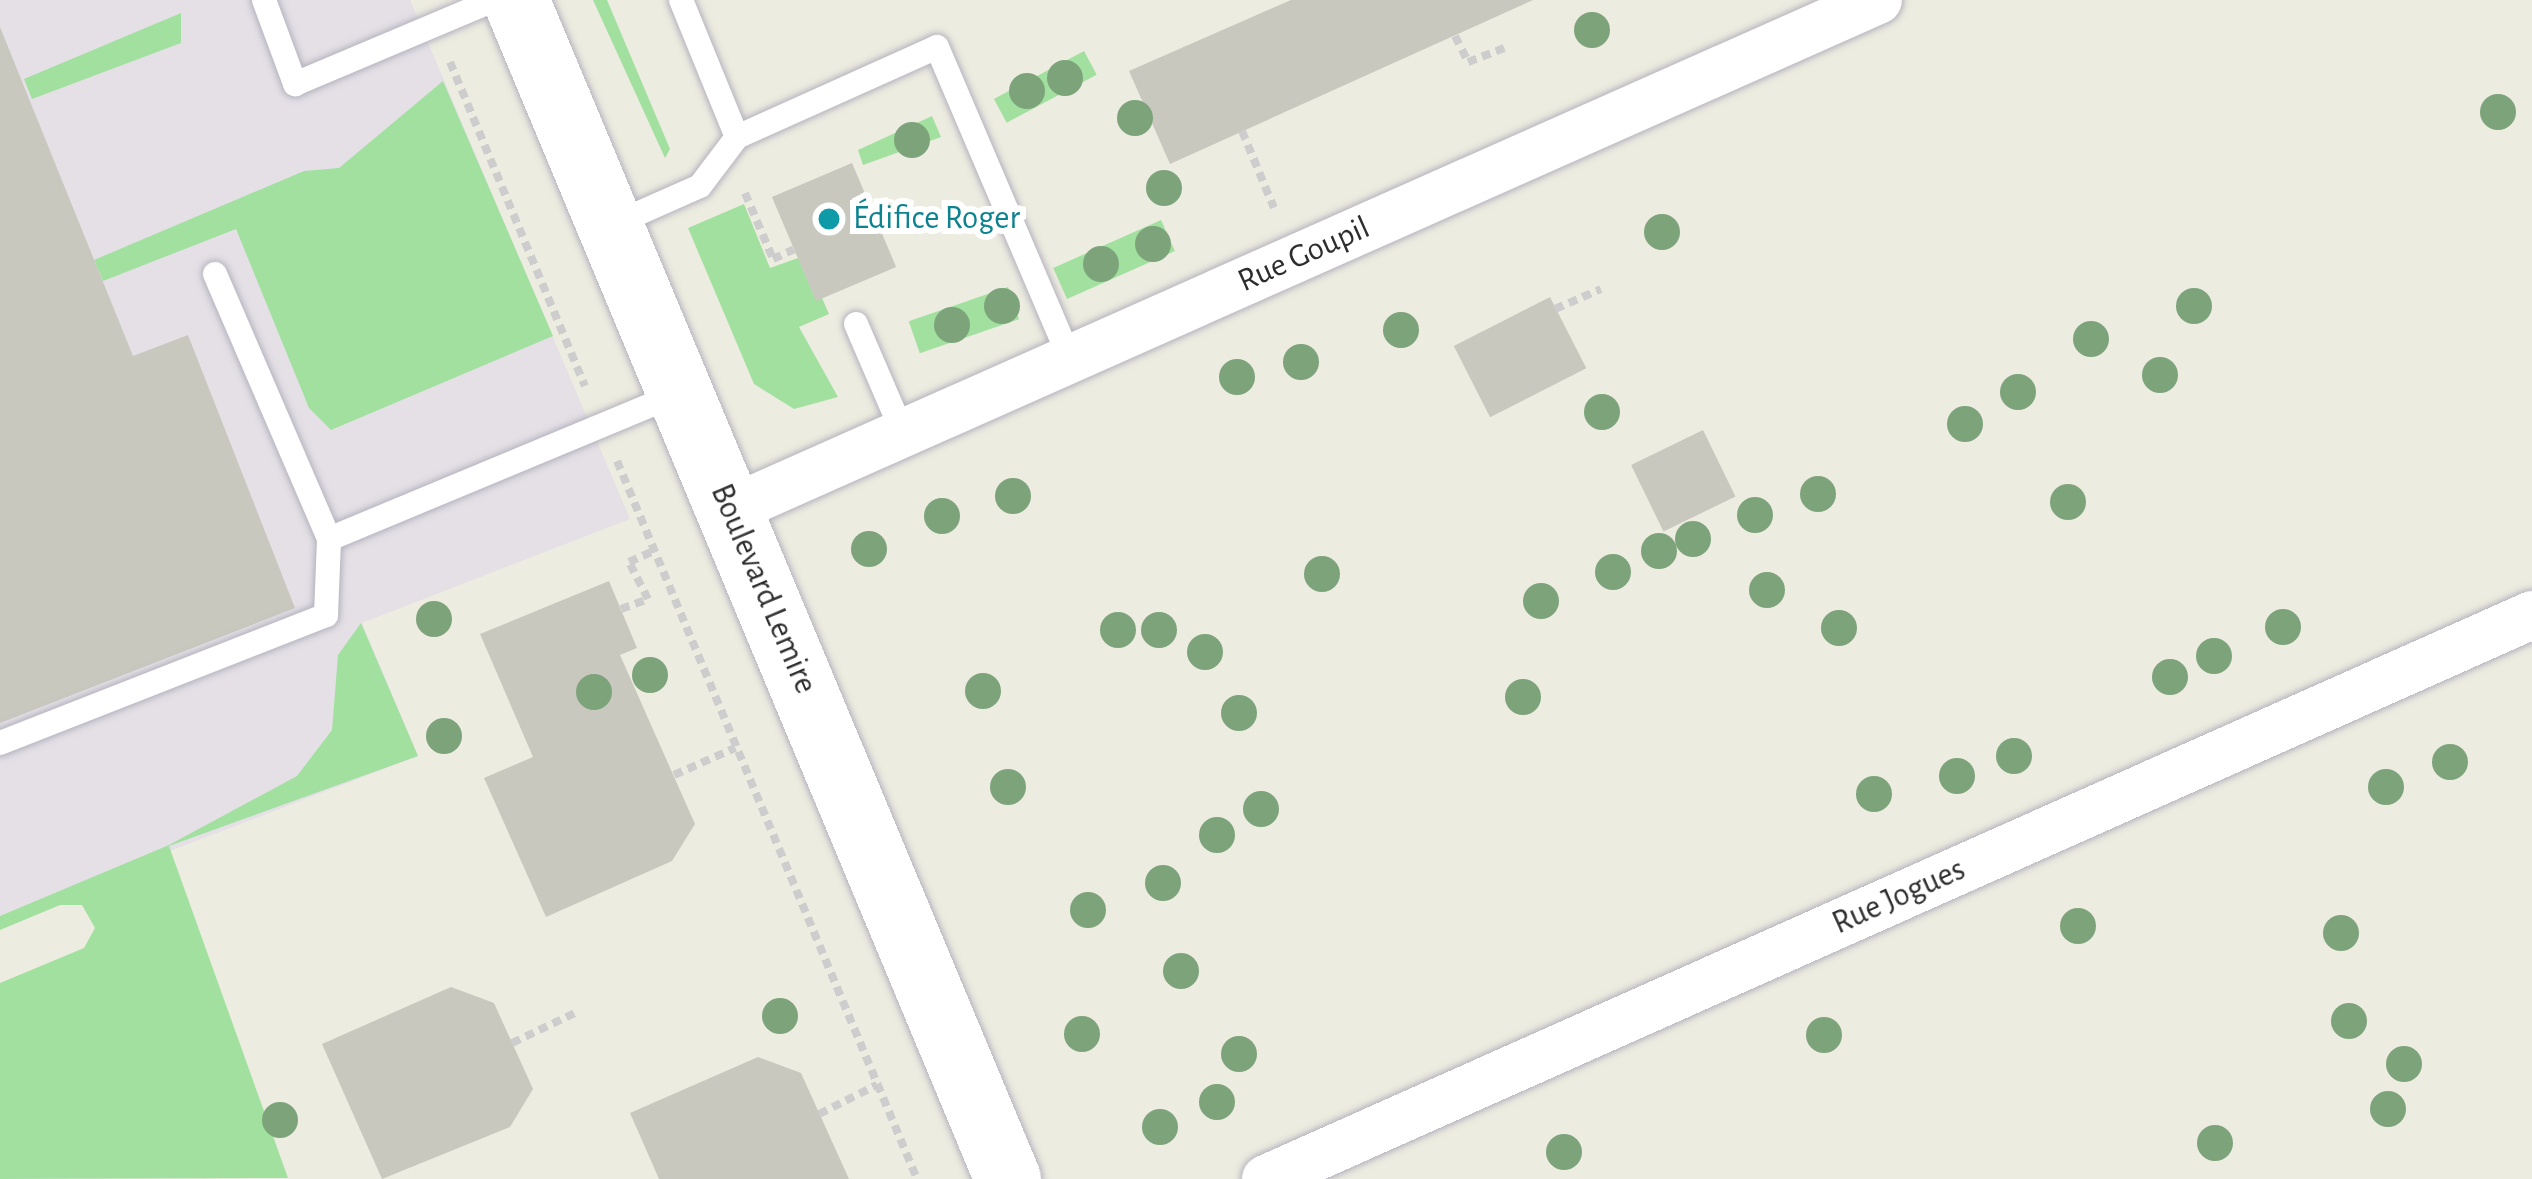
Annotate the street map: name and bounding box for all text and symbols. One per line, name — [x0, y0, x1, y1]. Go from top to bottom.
place label: Édifice Roger — [853, 199, 1020, 239]
marker: Édifice Roger — [816, 206, 842, 232]
street label: Rue Goupil — [1232, 208, 1376, 302]
street label: Boulevard Lemire — [701, 478, 825, 700]
street label: Rue Jogues — [1826, 850, 1972, 944]

